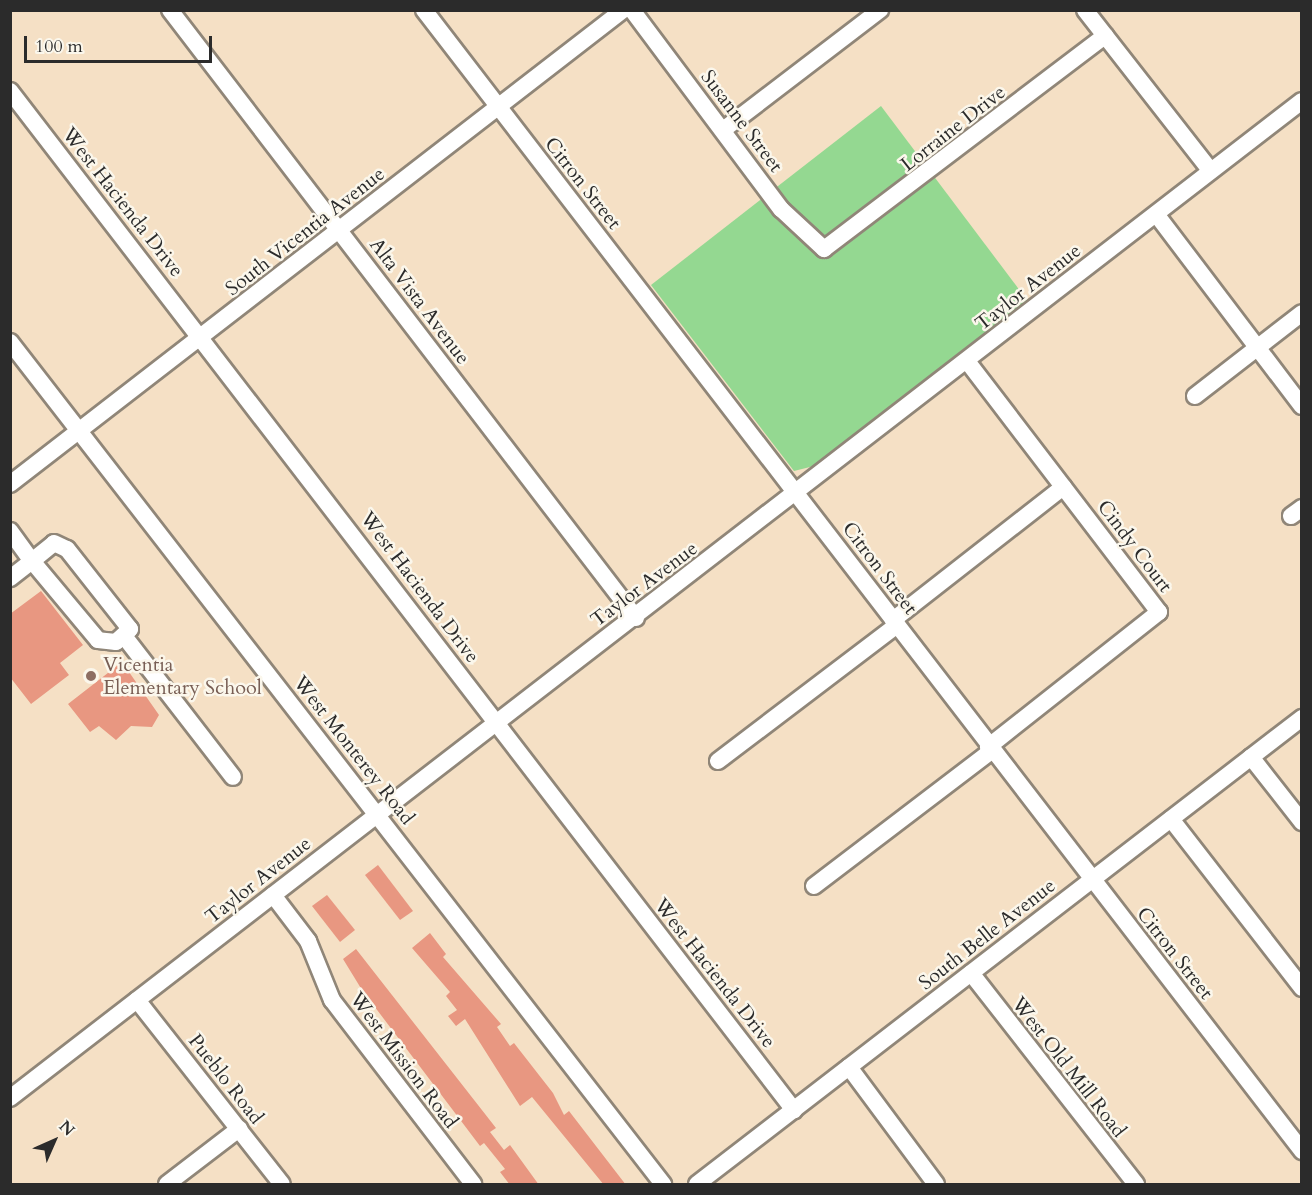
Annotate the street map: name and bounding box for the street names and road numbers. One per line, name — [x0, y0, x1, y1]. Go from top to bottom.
street label: Susanne Street — [696, 65, 788, 177]
street label: Lorraine Drive — [896, 80, 1010, 176]
street label: West Hacienda Drive — [57, 122, 189, 282]
street label: Citron Street — [540, 132, 626, 234]
street label: South Vicentia Avenue — [221, 161, 389, 301]
street label: Alta Vista Avenue — [365, 233, 475, 369]
street label: Taylor Avenue — [970, 238, 1086, 336]
street label: Cindy Court — [1092, 495, 1178, 597]
street label: West Hacienda Drive — [355, 507, 485, 667]
street label: Citron Street — [837, 517, 923, 619]
street label: Taylor Avenue — [586, 536, 702, 632]
street label: West Monterey Road — [288, 671, 420, 829]
street label: Taylor Avenue — [200, 831, 316, 929]
street label: South Belle Avenue — [914, 873, 1060, 995]
street label: West Hacienda Drive — [649, 893, 781, 1053]
street label: Citron Street — [1132, 902, 1218, 1004]
street label: West Mission Road — [345, 987, 463, 1133]
street label: West Old Mill Road — [1007, 992, 1131, 1142]
street label: Pueblo Road — [183, 1029, 269, 1129]

